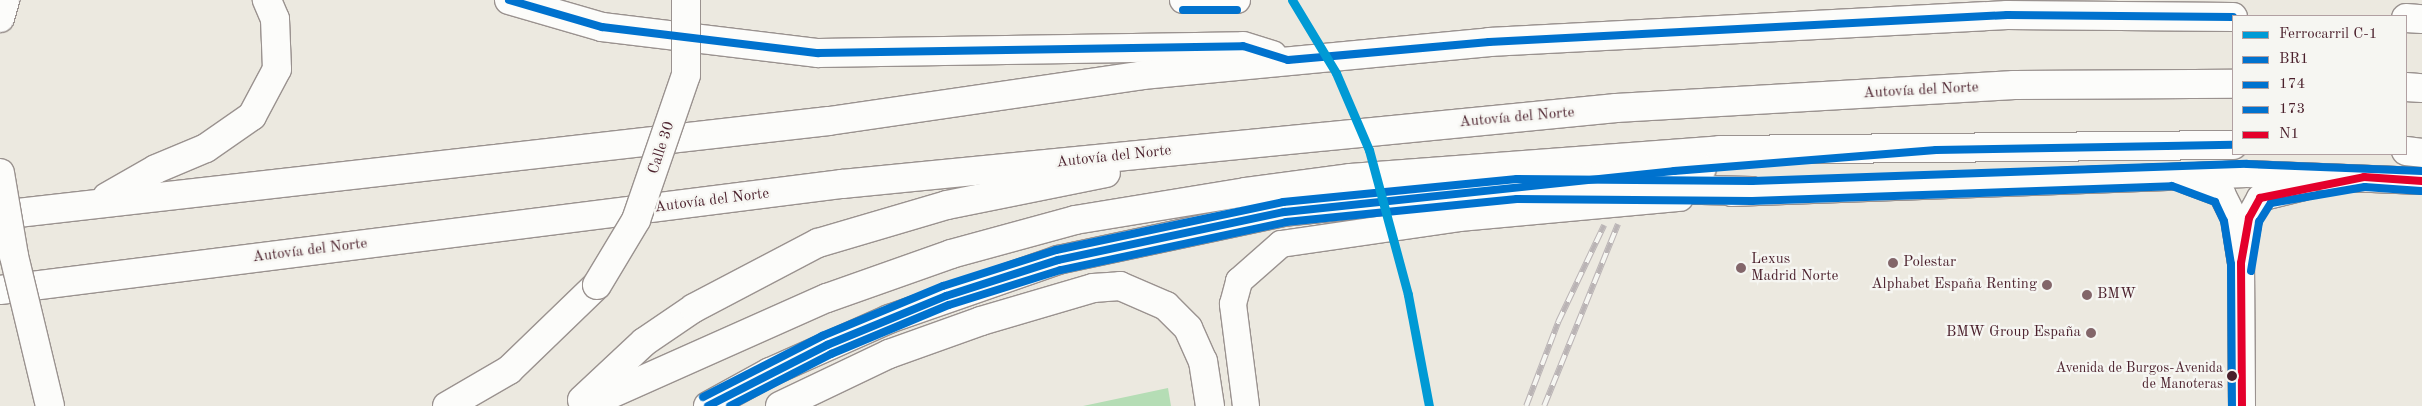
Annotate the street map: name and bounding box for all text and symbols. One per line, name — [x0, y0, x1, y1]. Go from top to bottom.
legend — [2232, 15, 2407, 155]
text: Ferrocarril C-1 — [2279, 27, 2378, 42]
text: BR1 — [2279, 52, 2309, 67]
text: 174 — [2279, 77, 2305, 92]
street label: Autovía del Norte — [1863, 79, 1979, 103]
text: 173 — [2279, 102, 2305, 117]
street label: Autovía del Norte — [1459, 104, 1575, 132]
street label: Calle 30 — [645, 120, 679, 176]
text: N1 — [2279, 127, 2299, 142]
street label: Autovía del Norte — [1056, 142, 1172, 172]
street label: Autovía del Norte — [654, 185, 770, 217]
street label: Autovía del Norte — [252, 235, 368, 267]
place label: Lexus Madrid Norte — [1751, 250, 1838, 285]
place label: Polestar — [1903, 254, 1956, 272]
marker: Polestar — [1887, 257, 1899, 269]
marker: Lexus Madrid Norte — [1735, 262, 1747, 274]
place label: Alphabet España Renting — [1871, 276, 2037, 294]
marker: Alphabet España Renting — [2041, 279, 2053, 291]
place label: BMW — [2097, 286, 2136, 304]
marker: BMW — [2081, 289, 2093, 301]
place label: BMW Group España — [1946, 324, 2081, 342]
marker: BMW Group España — [2085, 327, 2097, 339]
place label: Avenida de Burgos-Avenida de Manoteras — [2056, 360, 2223, 392]
marker: Avenida de Burgos-Avenida de Manoteras — [2227, 371, 2237, 381]

